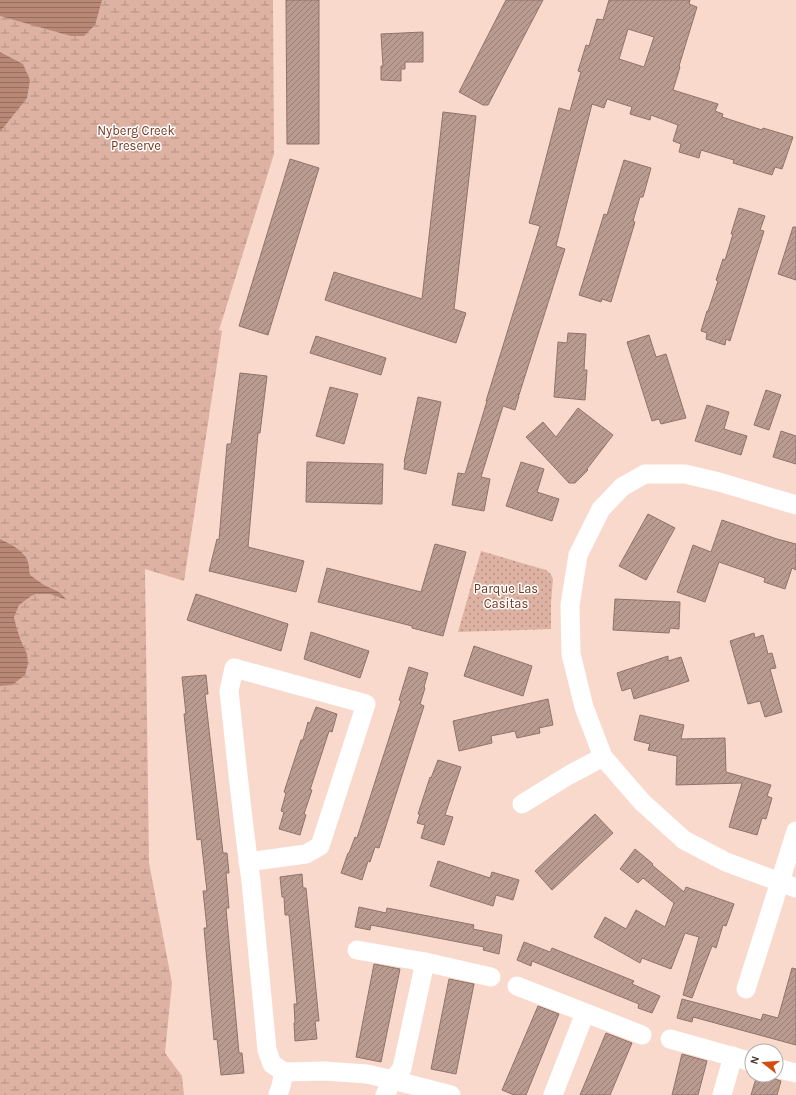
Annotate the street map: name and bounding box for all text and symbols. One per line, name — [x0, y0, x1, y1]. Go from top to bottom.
park label: Nyberg Creek Preserve — [97, 123, 175, 153]
park label: Parque Las Casitas — [474, 581, 538, 611]
north arrow — [744, 1043, 784, 1083]
text: N — [748, 1055, 762, 1066]

